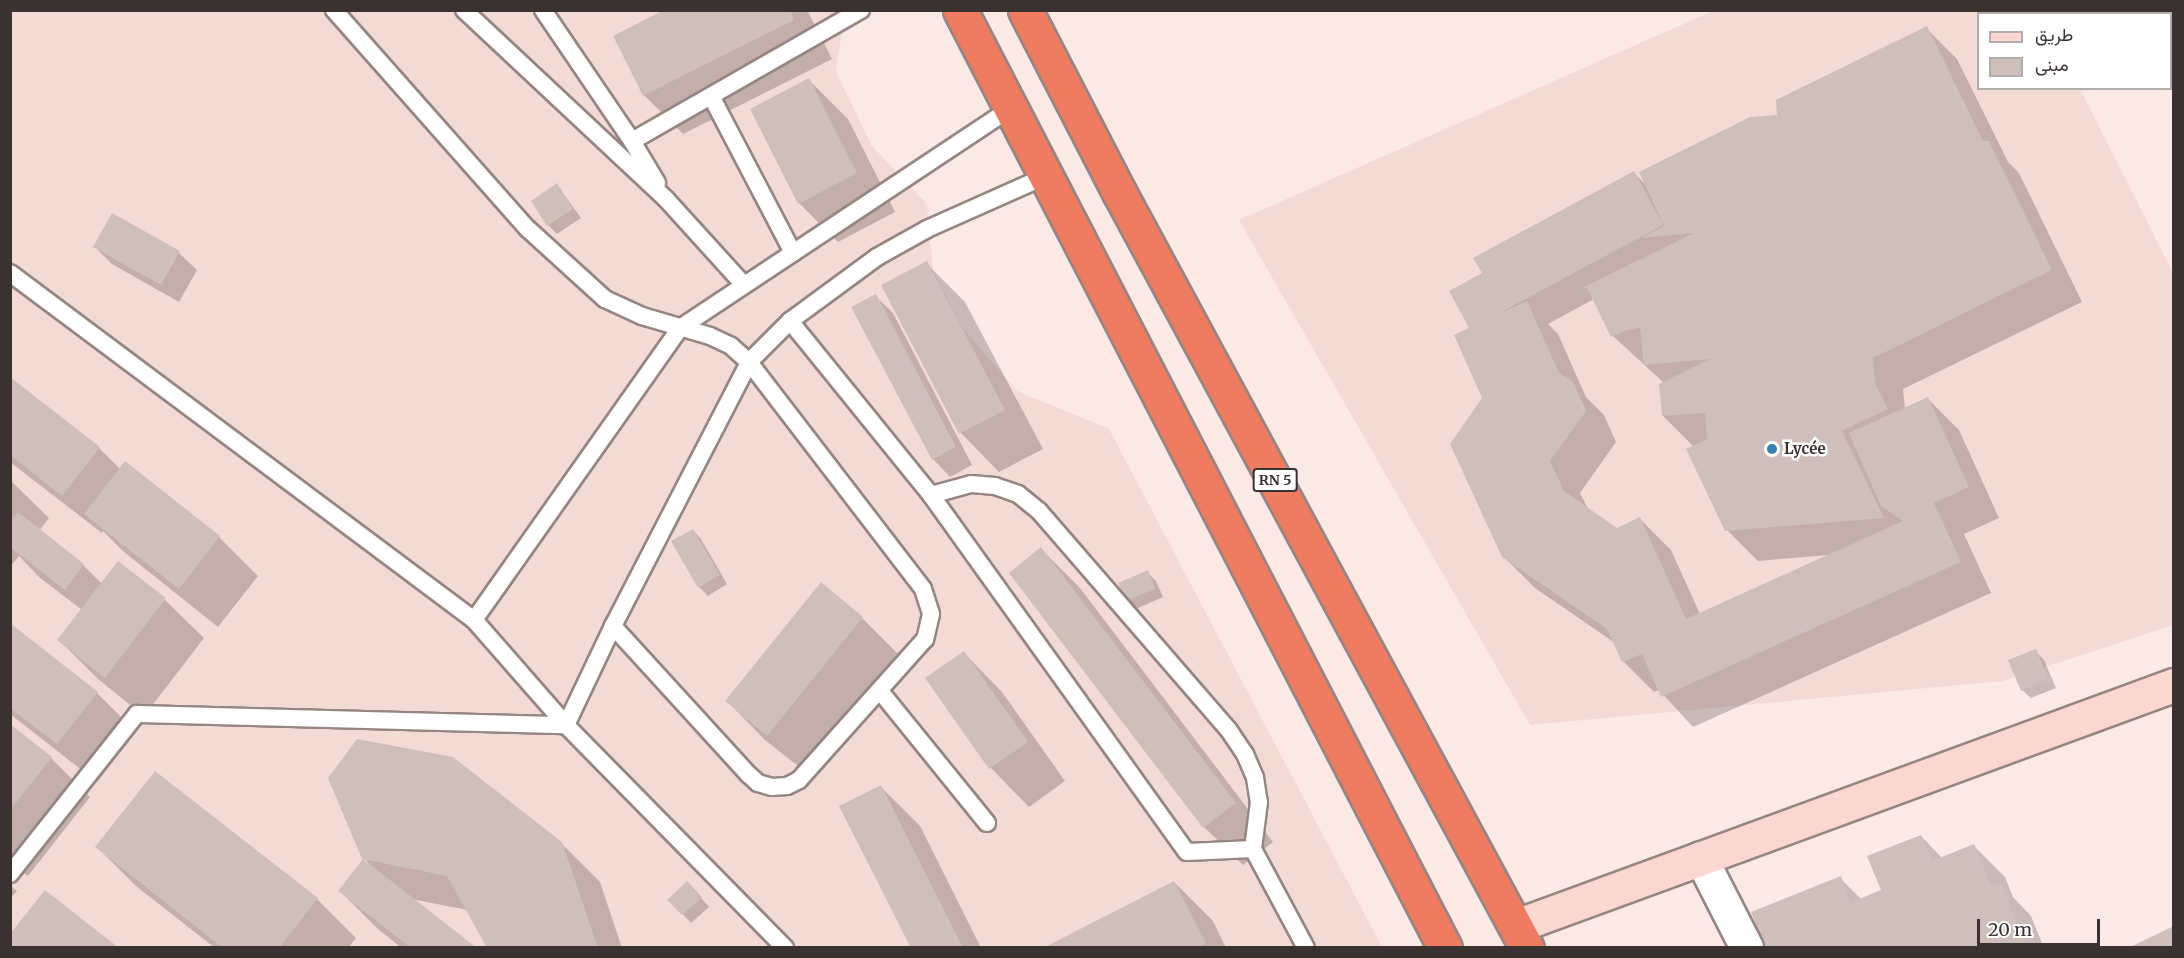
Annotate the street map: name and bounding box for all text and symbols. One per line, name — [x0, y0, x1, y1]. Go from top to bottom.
legend — [1977, 12, 2172, 90]
text: طريق — [2035, 23, 2073, 46]
text: مبنى — [2035, 53, 2069, 76]
place label: Lycée — [1784, 440, 1826, 458]
marker: Lycée — [1765, 442, 1779, 456]
road number: RN 5 — [1252, 469, 1298, 491]
scale bar — [1980, 907, 2103, 945]
text: 20 m — [1988, 918, 2032, 941]

